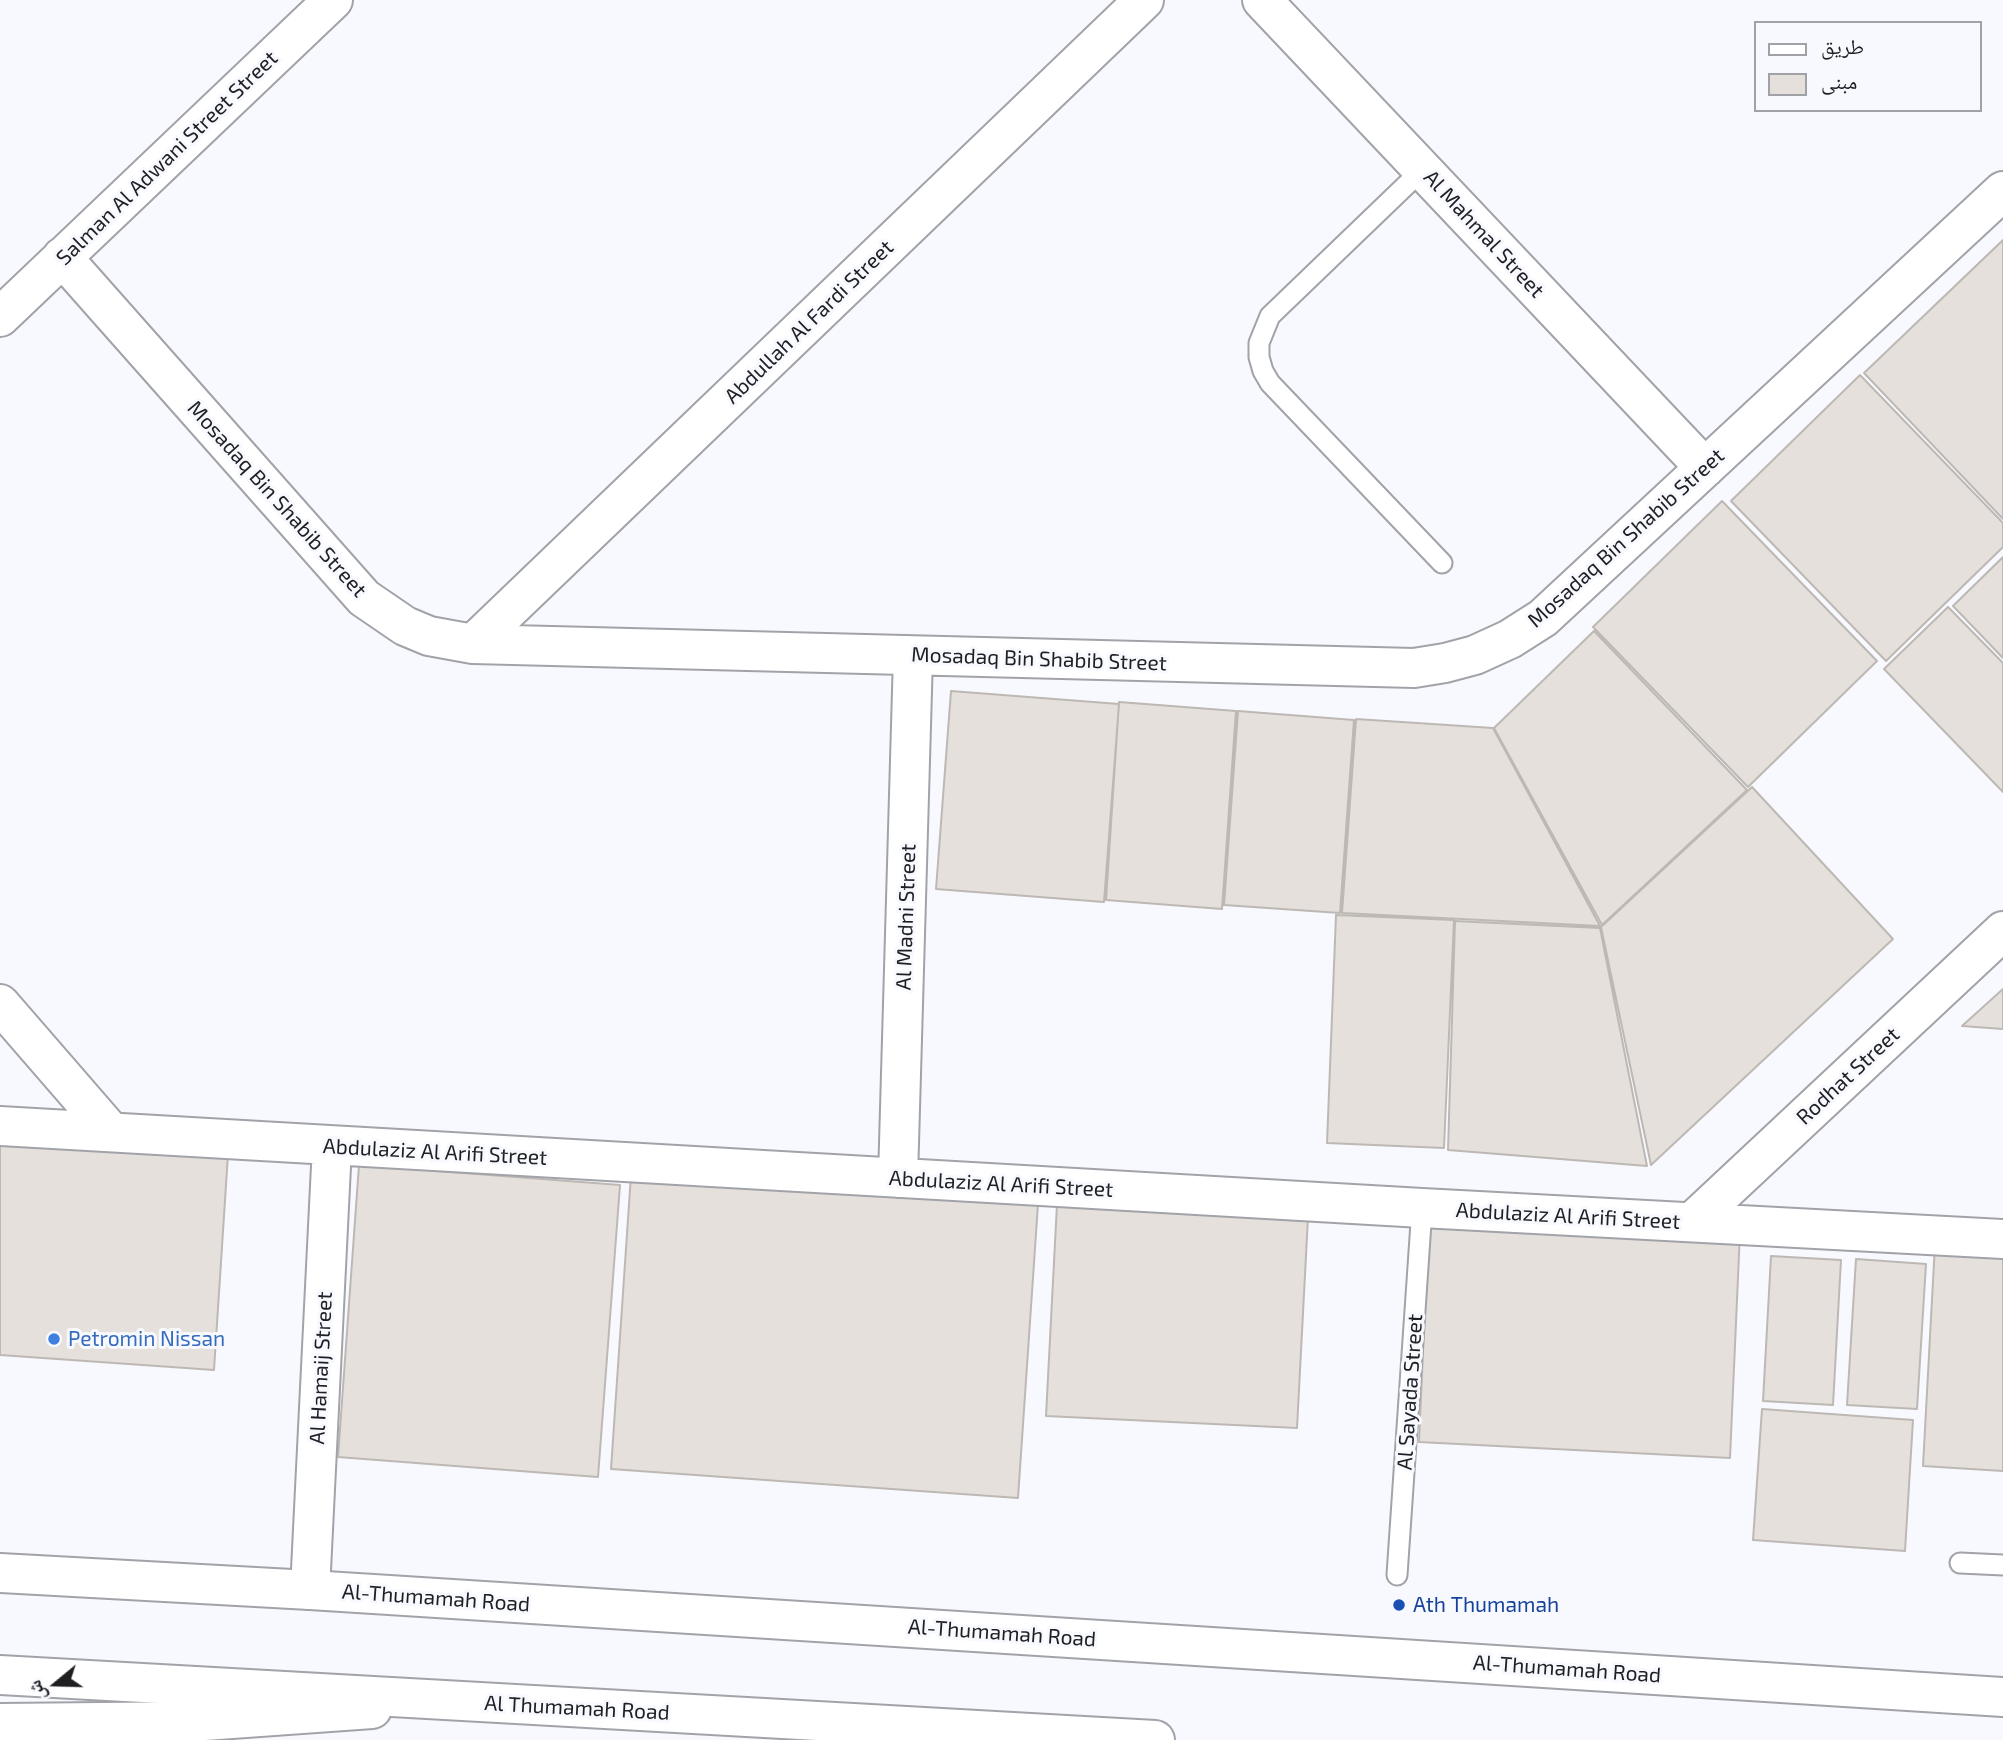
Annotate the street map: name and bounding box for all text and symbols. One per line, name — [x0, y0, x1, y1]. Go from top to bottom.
legend — [1755, 21, 1982, 112]
text: طريق — [1821, 33, 1864, 58]
street label: Salman Al Adwani Street Street — [51, 46, 283, 270]
text: مبنى — [1821, 68, 1857, 93]
street label: Al Mahmal Street — [1418, 165, 1550, 303]
street label: Abdullah Al Fardi Street — [719, 235, 899, 409]
street label: Mosadaq Bin Shabib Street — [182, 396, 372, 602]
street label: Mosadaq Bin Shabib Street — [1523, 443, 1729, 633]
street label: Mosadaq Bin Shabib Street — [911, 642, 1167, 676]
street label: Al Madni Street — [891, 843, 921, 991]
street label: Rodhat Street — [1791, 1022, 1905, 1130]
street label: Abdulaziz Al Arifi Street — [322, 1134, 548, 1170]
street label: Abdulaziz Al Arifi Street — [888, 1166, 1114, 1202]
street label: Abdulaziz Al Arifi Street — [1455, 1198, 1681, 1234]
street label: Al Hamaij Street — [304, 1291, 338, 1445]
street label: Al Sayada Street — [1392, 1313, 1428, 1471]
place label: Petromin Nissan — [68, 1326, 225, 1352]
marker: Petromin Nissan — [46, 1331, 62, 1347]
street label: Al-Thumamah Road — [341, 1579, 531, 1617]
place label: Ath Thumamah — [1413, 1592, 1559, 1618]
marker: Ath Thumamah — [1391, 1597, 1407, 1613]
street label: Al-Thumamah Road — [907, 1614, 1097, 1652]
north arrow — [21, 1649, 91, 1719]
street label: Al-Thumamah Road — [1472, 1650, 1662, 1688]
text: ش — [22, 1678, 50, 1704]
street label: Al Thumamah Road — [484, 1691, 670, 1725]

